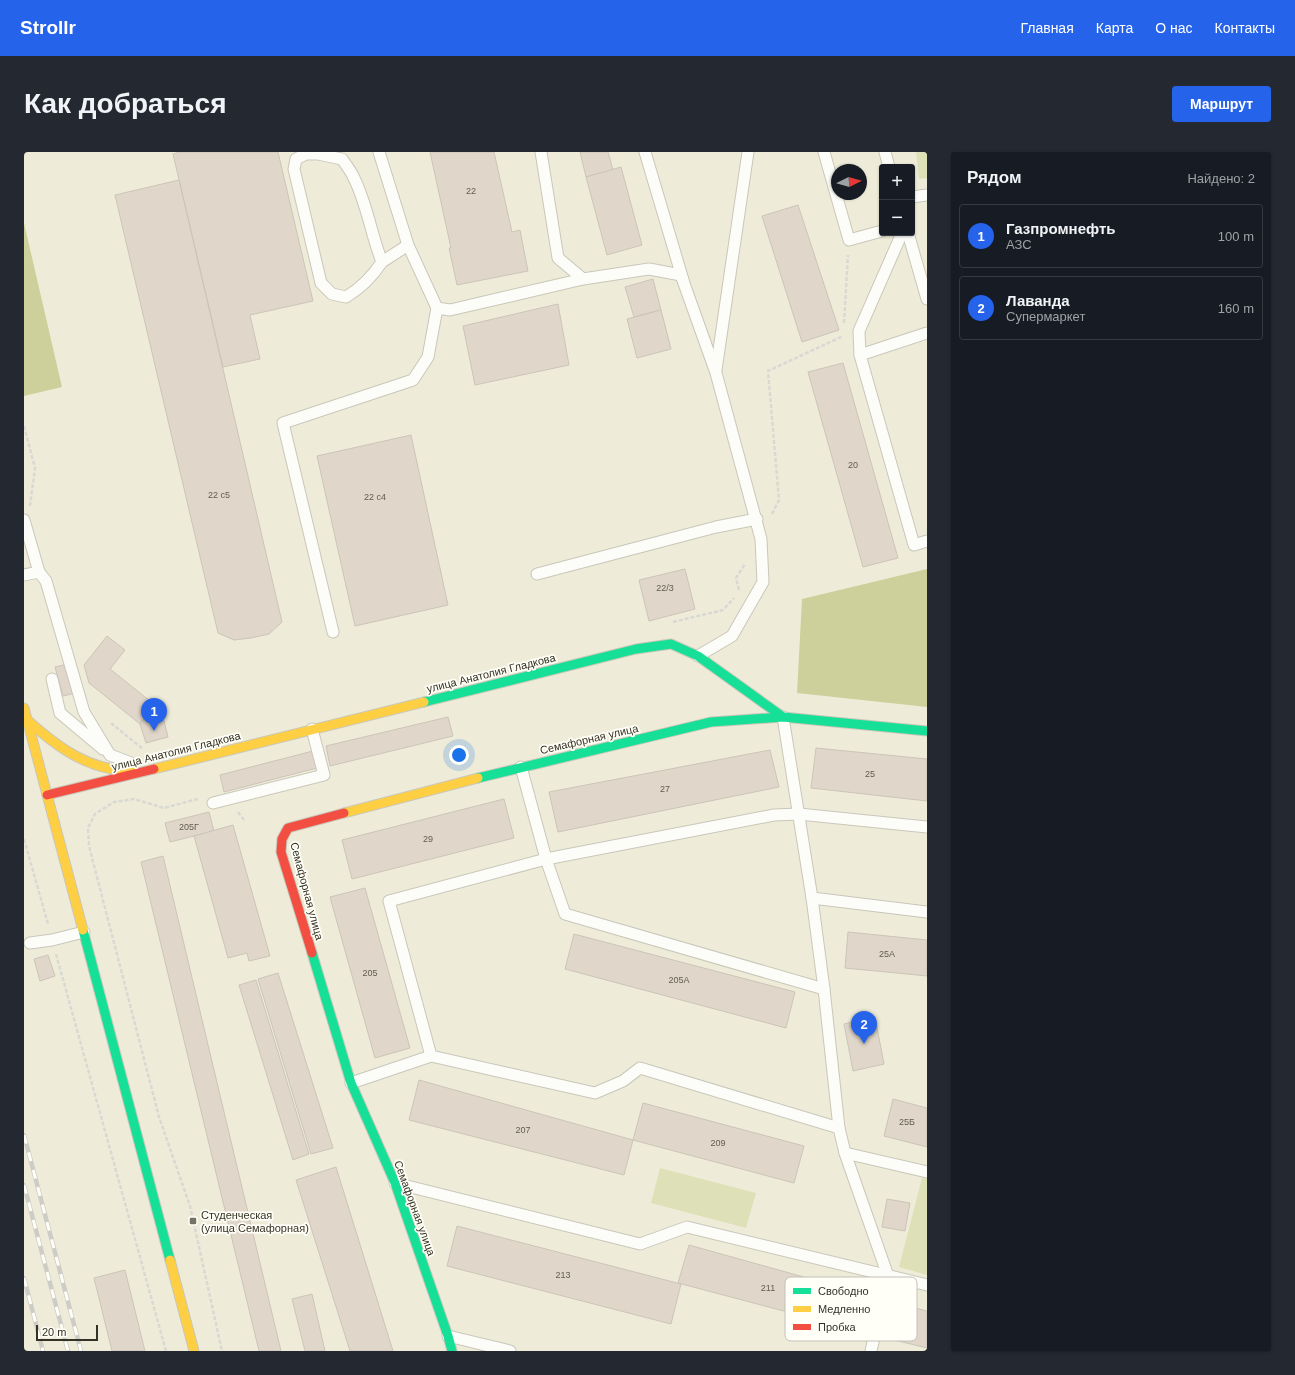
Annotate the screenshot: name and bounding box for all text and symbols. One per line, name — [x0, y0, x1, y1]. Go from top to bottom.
text: Strollr — [20, 17, 76, 38]
text: Главная — [1020, 20, 1074, 36]
text: Карта — [1096, 20, 1133, 36]
text: О нас — [1155, 20, 1193, 36]
text: Контакты — [1215, 20, 1275, 36]
button: Маршрут — [1172, 86, 1271, 122]
text: Как добраться — [24, 88, 226, 119]
north arrow — [831, 164, 867, 200]
map controls — [879, 164, 915, 236]
button: + — [879, 164, 915, 200]
text: Рядом — [967, 168, 1022, 187]
text: Найдено: 2 — [1187, 171, 1255, 186]
house number: 22 — [466, 186, 476, 196]
button: − — [879, 200, 915, 236]
text: Газпромнефть — [1006, 220, 1115, 237]
text: 1 — [977, 229, 985, 244]
text: 100 m — [1218, 229, 1254, 244]
text: АЗС — [1006, 237, 1032, 252]
text: Лаванда — [1006, 292, 1070, 309]
text: 2 — [977, 301, 985, 316]
text: 160 m — [1218, 301, 1254, 316]
text: Супермаркет — [1006, 309, 1085, 324]
house number: 20 — [848, 460, 858, 470]
house number: 22 с5 — [208, 490, 230, 500]
house number: 22 с4 — [364, 492, 386, 502]
house number: 22/3 — [656, 583, 674, 593]
street label: улица Анатолия Гладкова — [425, 651, 557, 695]
pin: 1 — [141, 698, 167, 731]
street label: Семафорная улица — [539, 722, 640, 756]
street label: улица Анатолия Гладкова — [110, 729, 242, 773]
your location — [449, 745, 469, 765]
house number: 25 — [865, 769, 875, 779]
house number: 27 — [660, 784, 670, 794]
house number: 205Г — [179, 822, 199, 832]
house number: 29 — [423, 834, 433, 844]
street label: Семафорная улица — [288, 841, 326, 942]
house number: 25А — [879, 949, 895, 959]
house number: 205 — [362, 968, 378, 978]
house number: 205А — [668, 975, 690, 985]
pin: 2 — [851, 1011, 877, 1044]
house number: 25Б — [899, 1117, 915, 1127]
house number: 207 — [515, 1125, 531, 1135]
house number: 209 — [710, 1138, 726, 1148]
street label: Семафорная улица — [392, 1159, 438, 1258]
place label: Студенческая (улица Семафорная) — [201, 1209, 309, 1234]
marker: Студенческая (улица Семафорная) — [188, 1216, 198, 1226]
house number: 213 — [555, 1270, 571, 1280]
legend — [785, 1277, 917, 1341]
house number: 211 — [761, 1283, 775, 1293]
text: Свободно — [818, 1285, 869, 1297]
text: Медленно — [818, 1303, 870, 1315]
text: Пробка — [818, 1321, 856, 1333]
scale bar — [36, 1323, 98, 1342]
text: 20 m — [42, 1326, 66, 1338]

